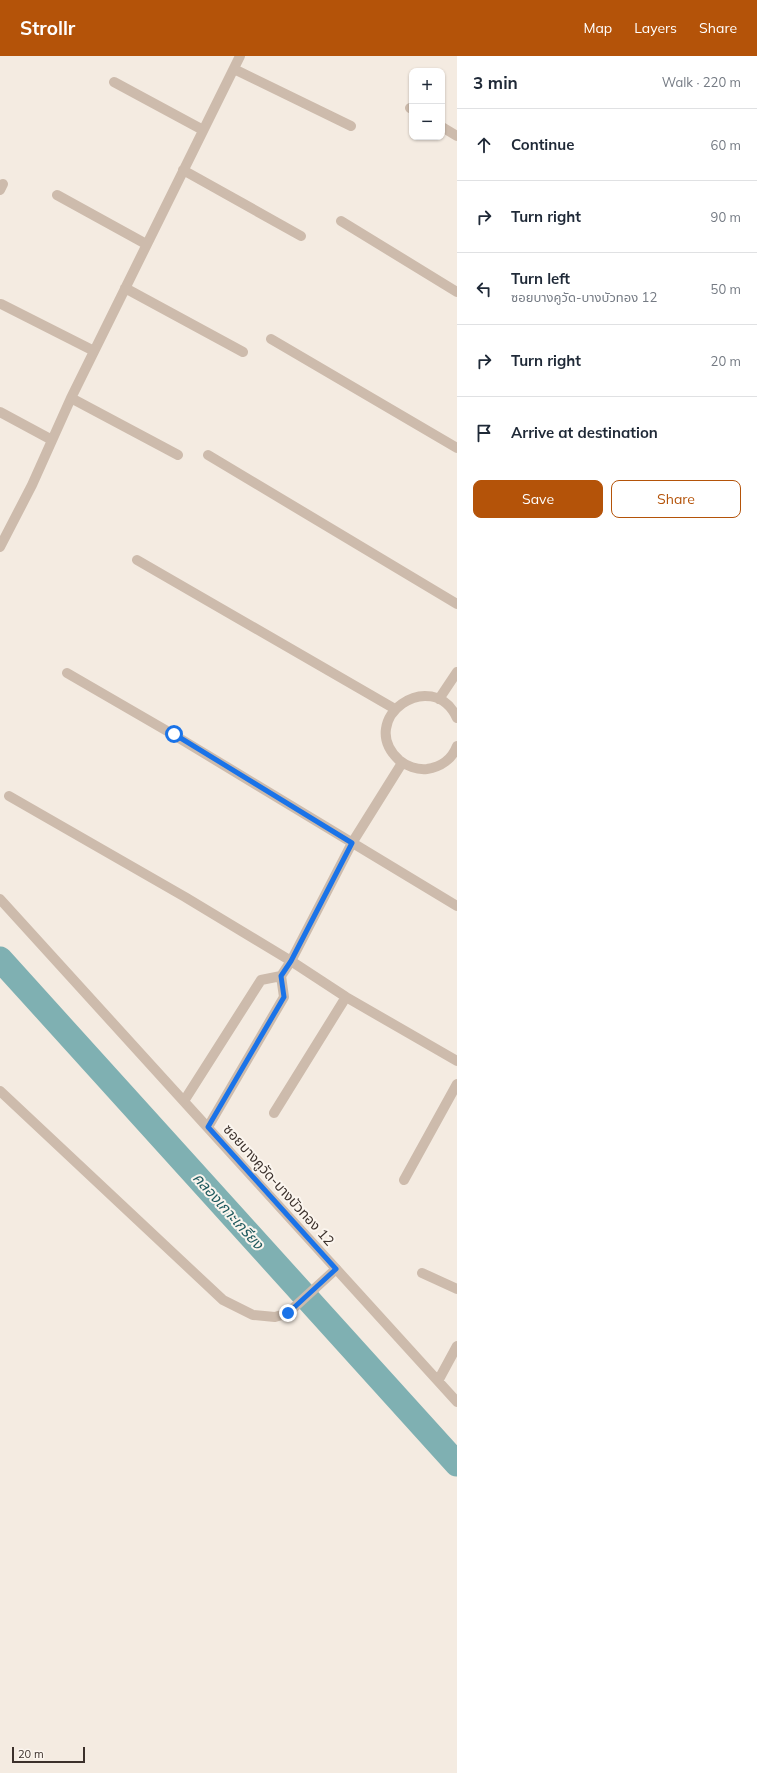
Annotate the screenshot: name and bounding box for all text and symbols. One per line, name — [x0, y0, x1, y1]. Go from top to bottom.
text: Strollr — [20, 16, 75, 40]
text: Map — [583, 19, 612, 37]
text: Layers — [634, 19, 677, 37]
text: Share — [699, 19, 737, 37]
map controls — [409, 68, 445, 140]
button: + — [409, 68, 445, 104]
text: 3 min — [473, 72, 518, 93]
text: Walk · 220 m — [662, 74, 741, 90]
button: − — [409, 104, 445, 140]
icon: ahead — [473, 134, 495, 156]
text: Continue — [511, 135, 574, 154]
text: 60 m — [711, 137, 741, 153]
icon: right — [473, 206, 495, 228]
text: Turn right — [511, 207, 581, 226]
text: 90 m — [711, 209, 741, 225]
text: Turn left — [511, 269, 570, 288]
icon: left — [473, 278, 495, 300]
text: 50 m — [711, 281, 741, 297]
text: ซอยบางคูวัด-บางบัวทอง 12 — [511, 289, 657, 305]
icon: right — [473, 350, 495, 372]
text: Turn right — [511, 351, 581, 370]
text: 20 m — [711, 353, 741, 369]
icon: arrive — [473, 422, 495, 444]
text: Arrive at destination — [511, 423, 658, 442]
button: Save — [473, 480, 603, 518]
button: Share — [611, 480, 741, 518]
route start — [165, 725, 183, 743]
street label: ซอยบางคูวัด-บางบัวทอง 12 — [220, 1120, 338, 1250]
water label: คลองเกาะเกรียง — [189, 1168, 268, 1254]
route end — [279, 1304, 297, 1322]
scale bar — [12, 1745, 85, 1764]
text: 20 m — [18, 1747, 44, 1761]

